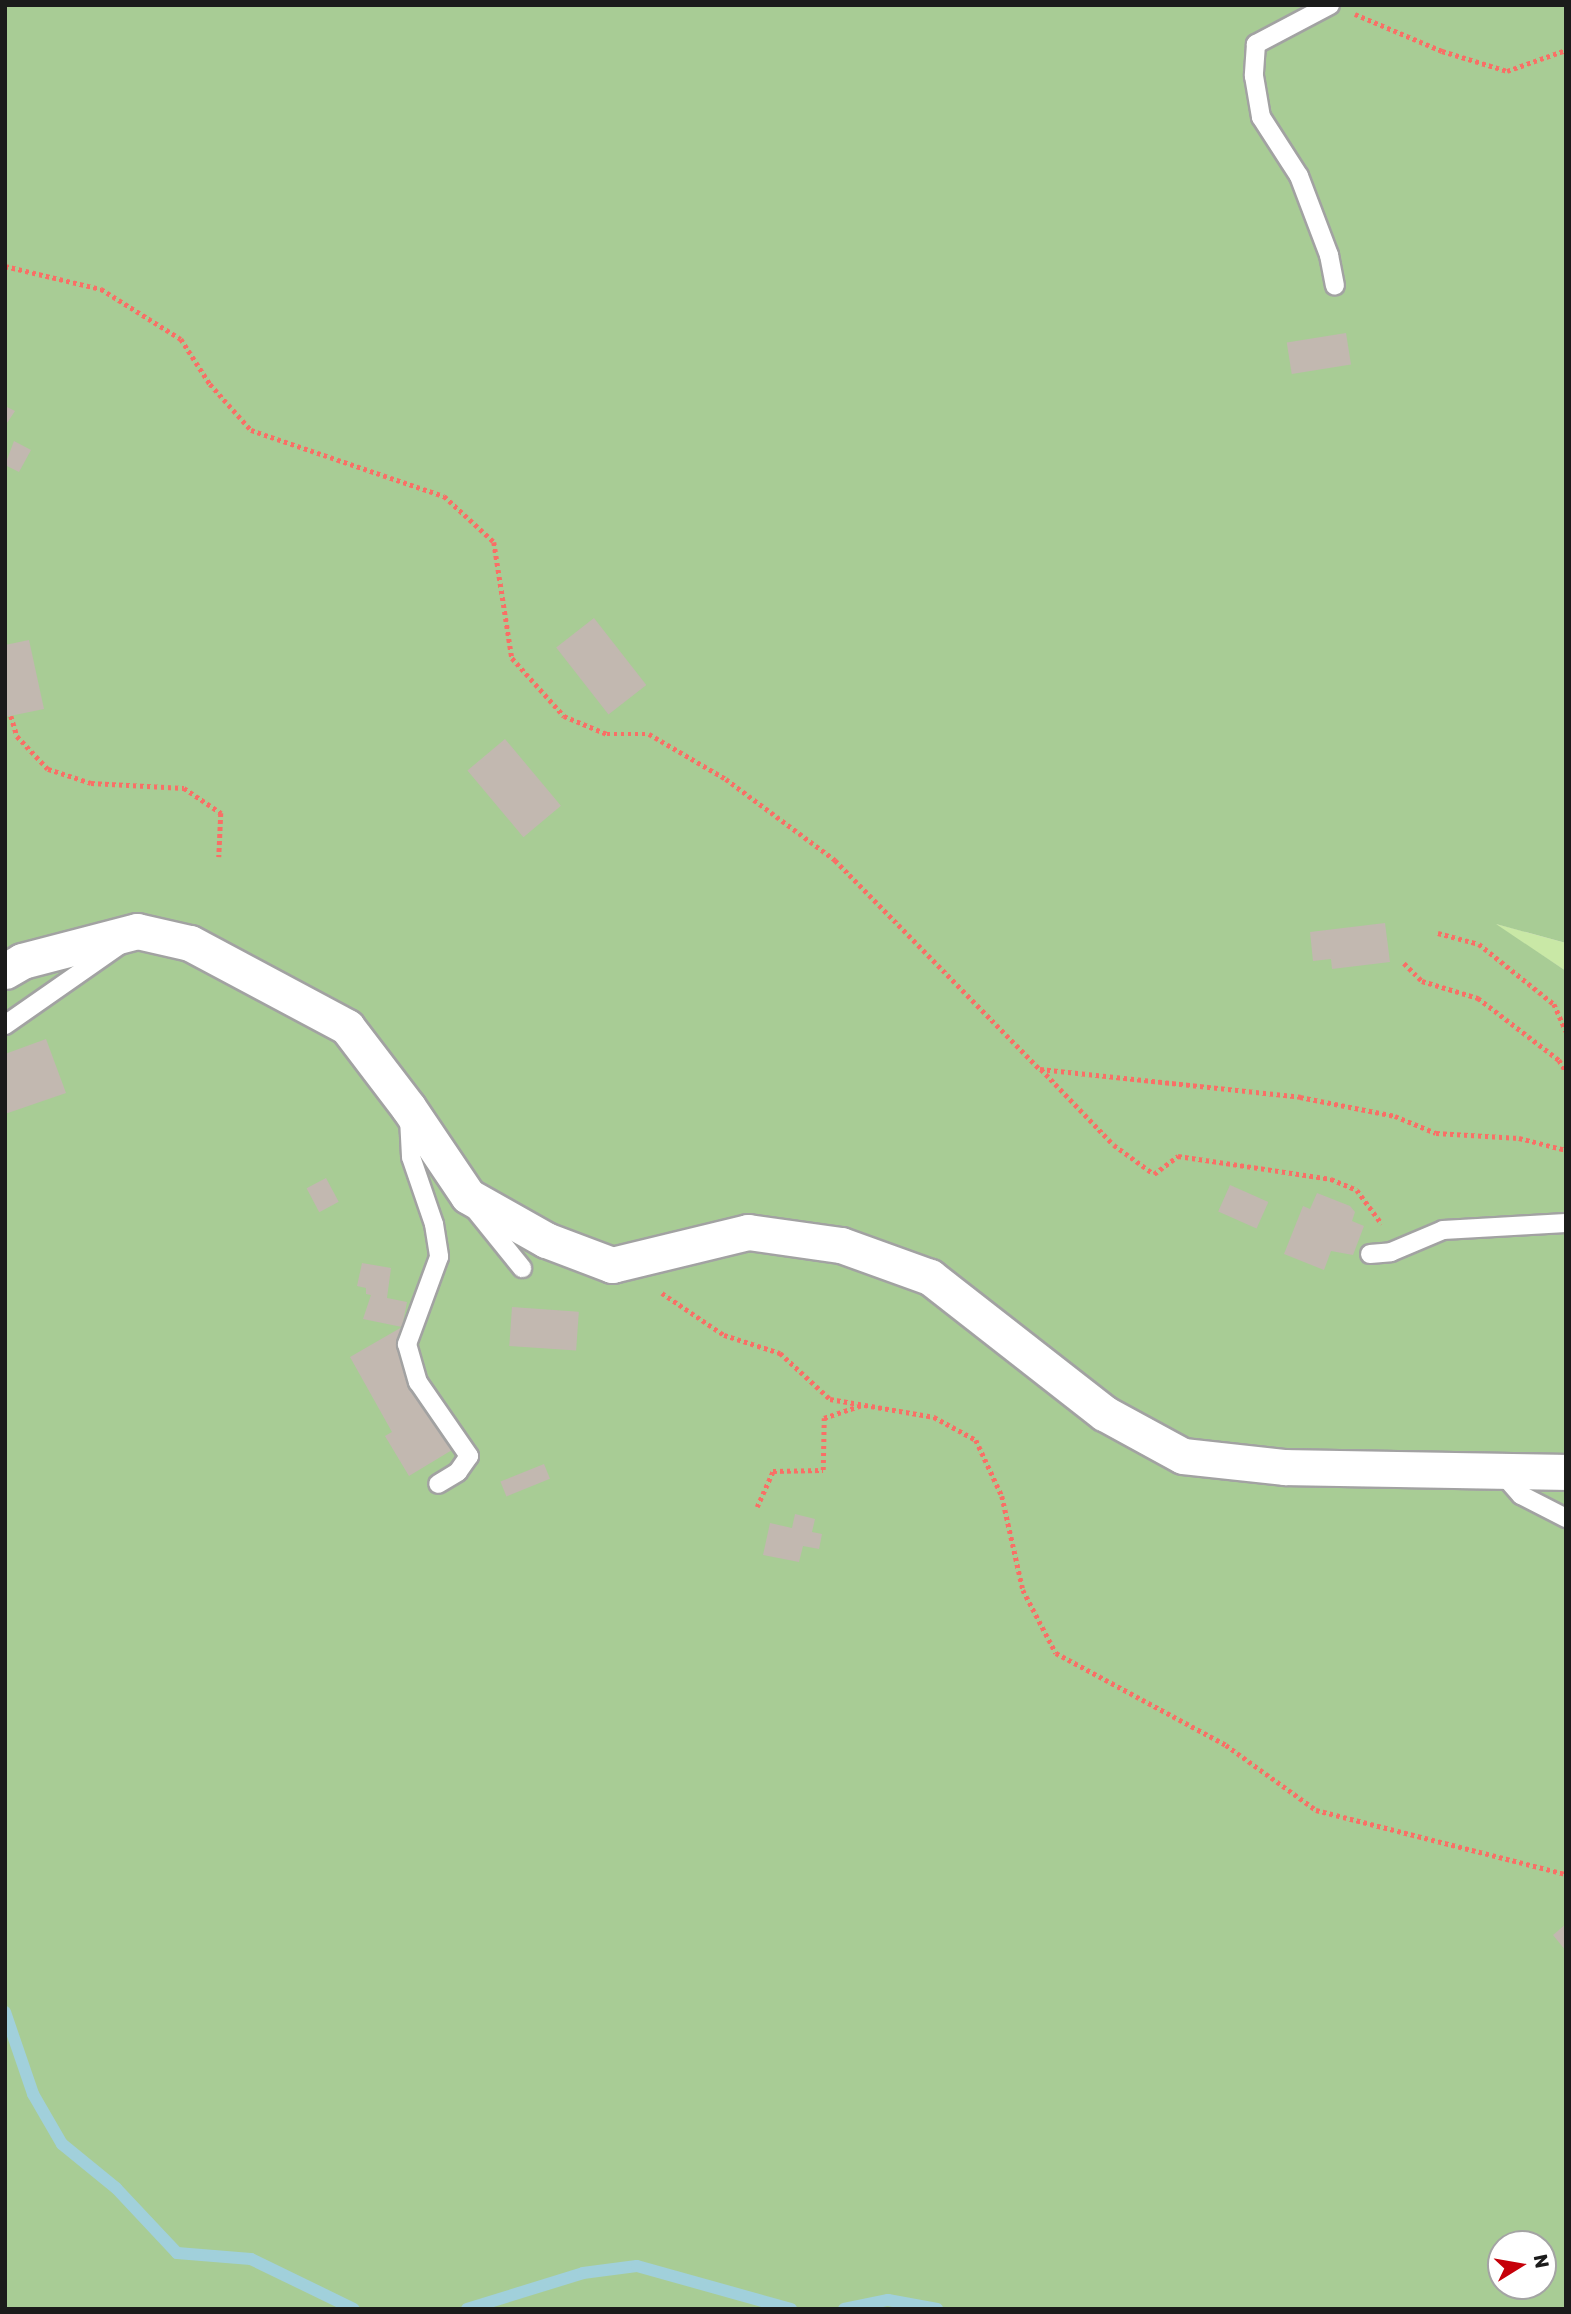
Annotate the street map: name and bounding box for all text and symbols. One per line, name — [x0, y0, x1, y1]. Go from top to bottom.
north arrow — [1487, 2230, 1557, 2300]
text: N — [1529, 2252, 1554, 2270]

